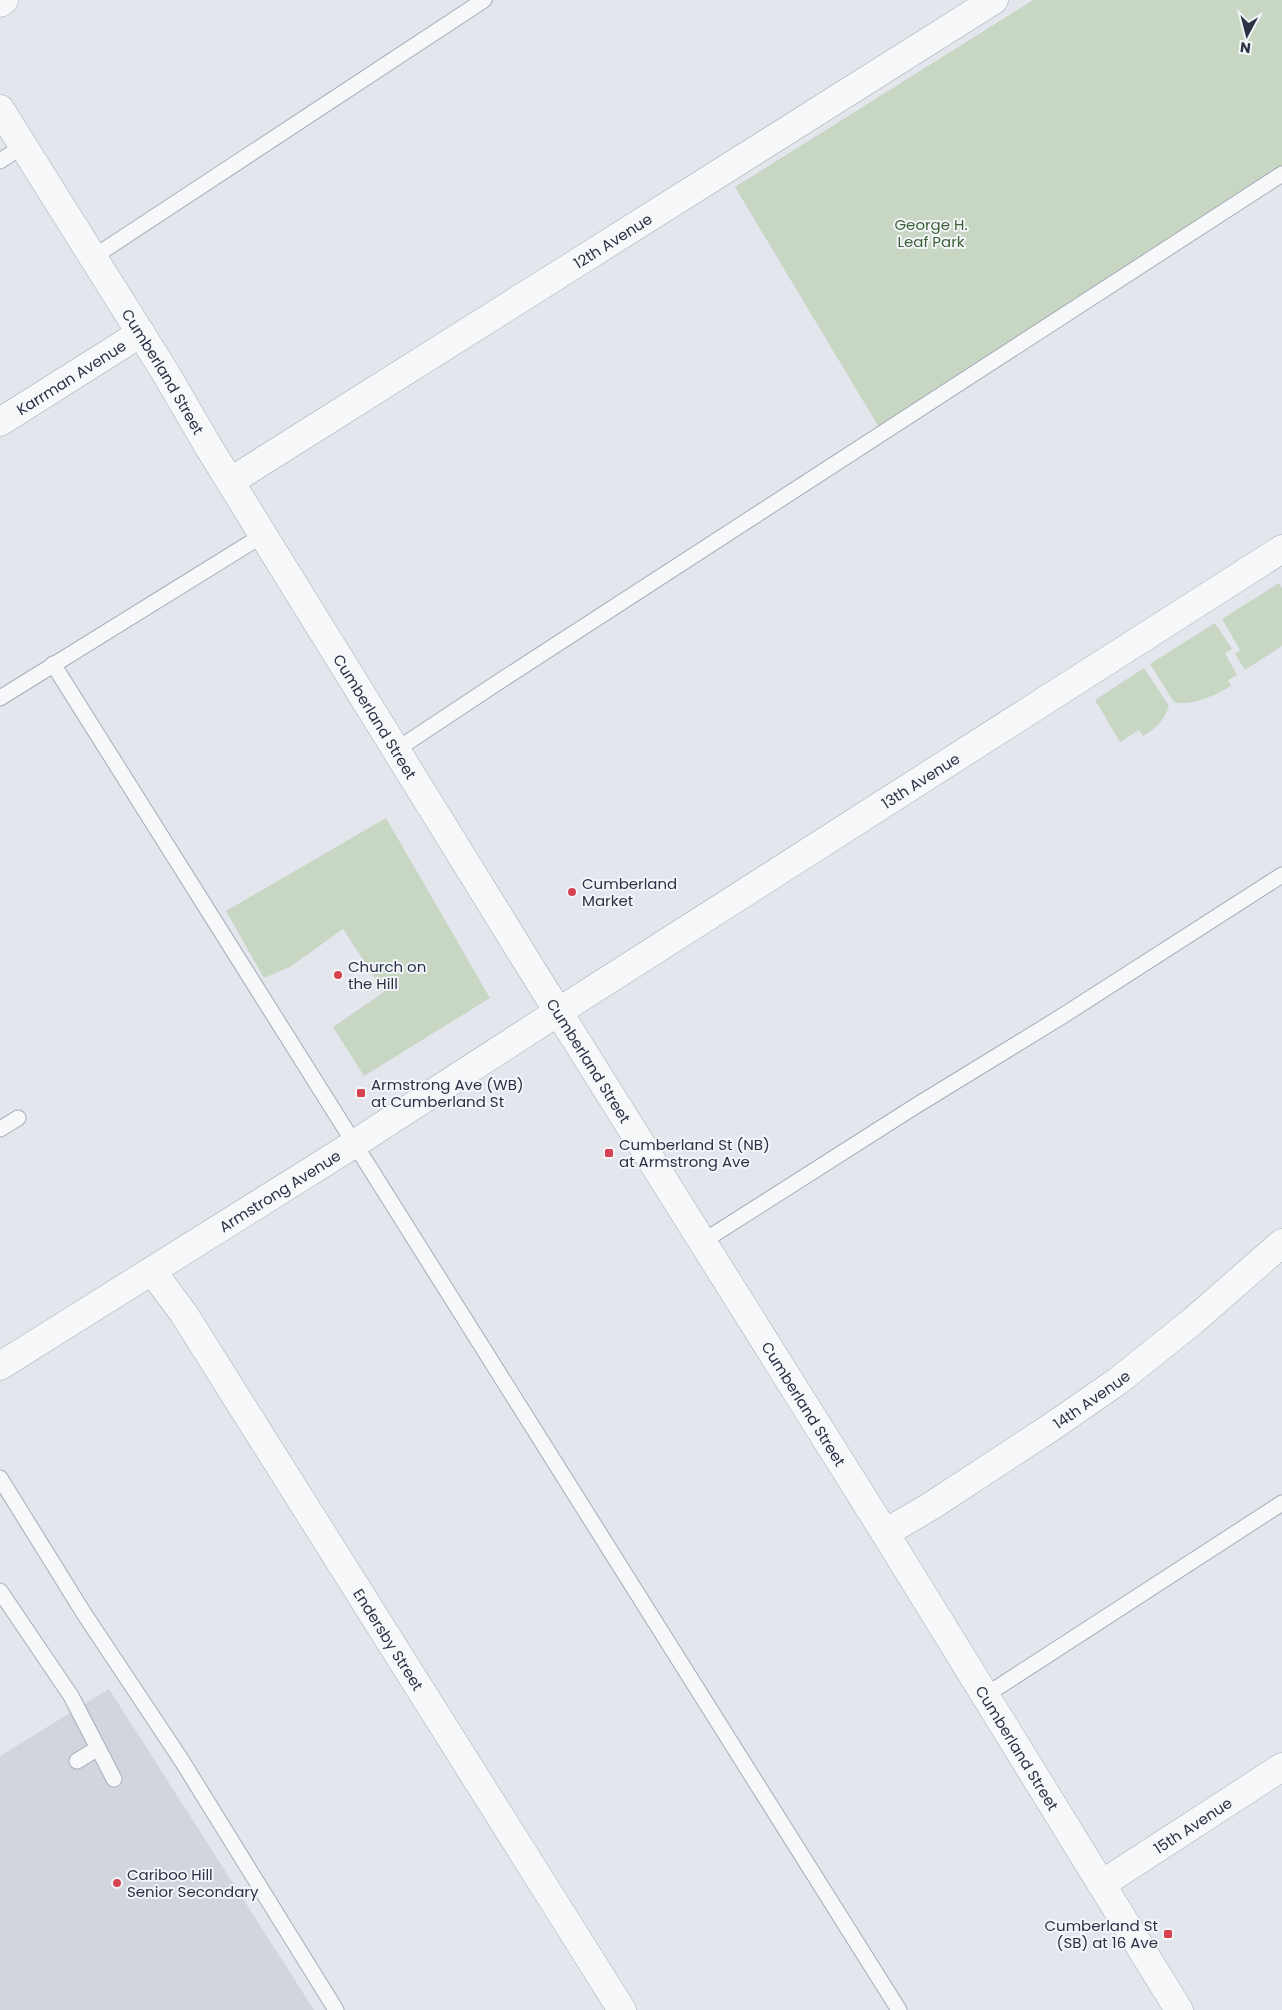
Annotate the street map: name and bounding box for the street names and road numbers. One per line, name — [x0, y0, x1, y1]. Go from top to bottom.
street label: 12th Avenue — [569, 208, 656, 273]
street label: Cumberland Street — [117, 304, 209, 438]
street label: Karrman Avenue — [12, 335, 130, 420]
street label: Cumberland Street — [329, 650, 422, 783]
street label: 13th Avenue — [877, 747, 963, 813]
street label: Cumberland Street — [542, 994, 636, 1127]
street label: Armstrong Avenue — [215, 1145, 344, 1237]
street label: Cumberland Street — [757, 1337, 851, 1470]
street label: 14th Avenue — [1049, 1365, 1134, 1434]
street label: Endersby Street — [349, 1584, 429, 1694]
street label: Cumberland Street — [971, 1681, 1064, 1814]
street label: 15th Avenue — [1149, 1792, 1236, 1858]

